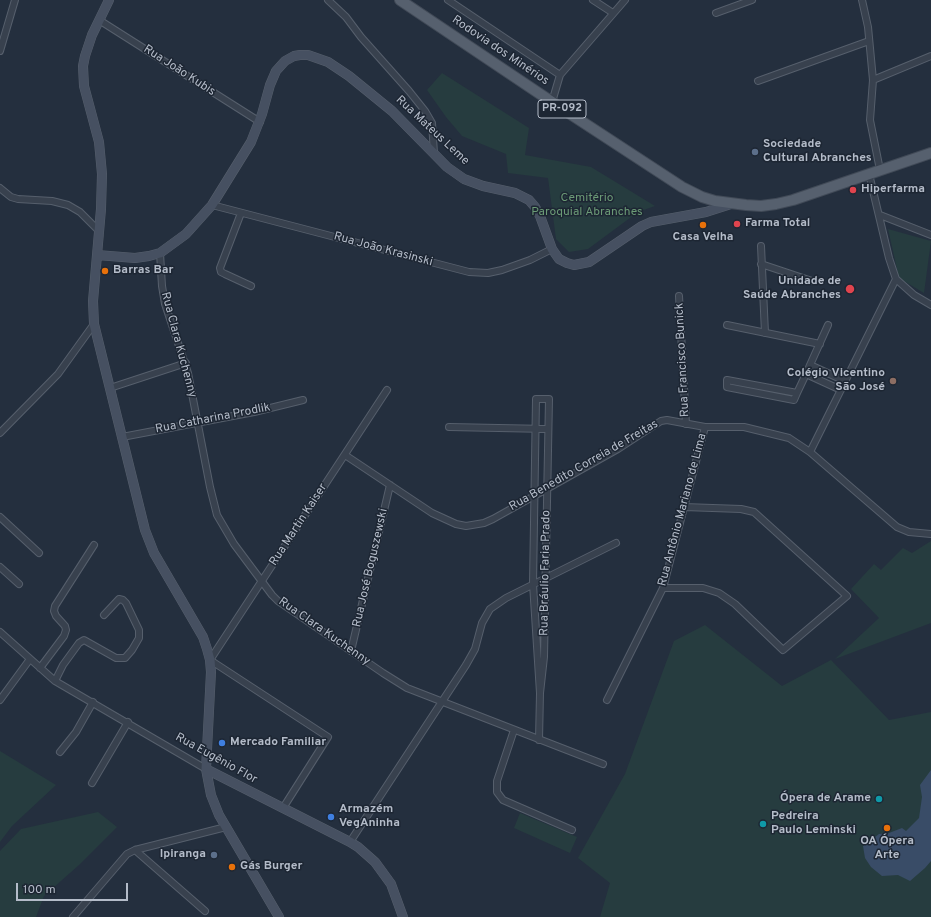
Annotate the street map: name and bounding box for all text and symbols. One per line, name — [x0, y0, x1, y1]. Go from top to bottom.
street label: Rodovia dos Minérios — [449, 13, 551, 89]
street label: Rua João Kubis — [140, 42, 218, 100]
street label: Rua Mateus Leme — [392, 93, 472, 169]
road number: PR-092 — [538, 100, 586, 118]
place label: Sociedade Cultural Abranches — [763, 138, 872, 166]
marker: Sociedade Cultural Abranches — [750, 147, 760, 157]
place label: Hiperfarma — [861, 183, 925, 197]
marker: Hiperfarma — [848, 185, 858, 195]
park label: Cemitério Paroquial Abranches — [531, 192, 643, 220]
place label: Farma Total — [745, 217, 810, 231]
marker: Farma Total — [732, 219, 742, 229]
marker: Casa Velha — [698, 220, 708, 230]
street label: Rua João Krasinski — [332, 230, 434, 270]
place label: Casa Velha — [673, 231, 733, 245]
place label: Barras Bar — [113, 264, 174, 278]
marker: Barras Bar — [100, 266, 110, 276]
place label: Unidade de Saúde Abranches — [743, 275, 841, 303]
marker: Unidade de Saúde Abranches — [844, 283, 856, 295]
street label: Rua Clara Kuchenny — [157, 291, 199, 399]
street label: Rua Francisco Bunick — [673, 302, 693, 418]
place label: Colégio Vicentino São José — [787, 367, 885, 395]
marker: Colégio Vicentino São José — [888, 376, 898, 386]
street label: Rua Catharina Prodlik — [154, 401, 272, 437]
street label: Rua Benedito Correia de Freitas — [507, 417, 661, 515]
street label: Rua Antônio Mariano de Lima — [656, 432, 710, 588]
street label: Rua Martin Kaiser — [267, 481, 331, 569]
street label: Rua José Boguszewski — [350, 507, 392, 629]
street label: Rua Bráulio Faria Prado — [538, 510, 554, 636]
street label: Rua Clara Kuchenny — [275, 595, 373, 669]
street label: Rua Eugênio Flor — [173, 731, 259, 787]
place label: Mercado Familiar — [230, 736, 326, 750]
marker: Mercado Familiar — [217, 738, 227, 748]
place label: Ópera de Arame — [780, 792, 871, 806]
marker: Ópera de Arame — [874, 794, 884, 804]
place label: Armazém VegAninha — [339, 803, 400, 831]
place label: Pedreira Paulo Leminski — [771, 810, 856, 838]
marker: Armazém VegAninha — [326, 812, 336, 822]
marker: Pedreira Paulo Leminski — [758, 819, 768, 829]
marker: OA Ópera Arte — [882, 823, 892, 833]
place label: OA Ópera Arte — [860, 835, 914, 863]
place label: Ipiranga — [160, 848, 206, 862]
marker: Ipiranga — [209, 850, 219, 860]
place label: Gás Burger — [240, 860, 302, 874]
marker: Gás Burger — [227, 862, 237, 872]
scale bar — [18, 875, 130, 901]
text: 100 m — [23, 882, 56, 898]

